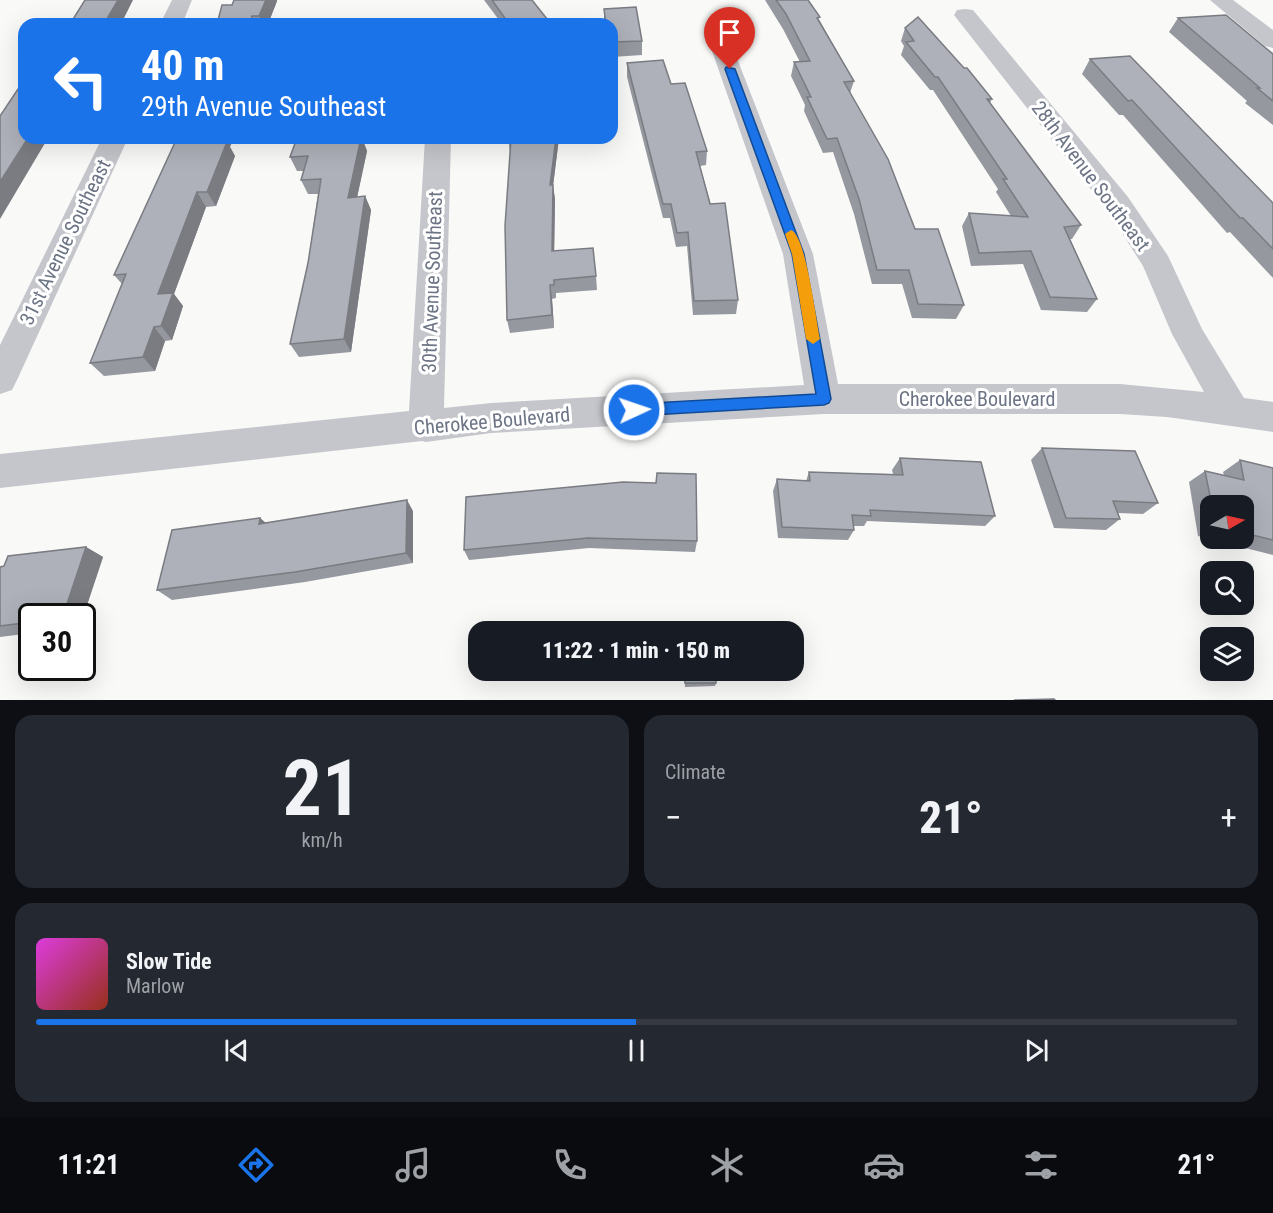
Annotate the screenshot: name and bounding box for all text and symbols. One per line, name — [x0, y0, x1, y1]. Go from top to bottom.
pin — [704, 7, 755, 69]
icon: arrive — [713, 16, 746, 49]
text: 40 m — [141, 41, 224, 90]
icon: left — [42, 42, 120, 120]
text: 29th Avenue Southeast — [141, 91, 386, 123]
street label: 28th Avenue Southeast — [1027, 96, 1155, 256]
street label: 31st Avenue Southeast — [14, 155, 116, 329]
street label: 30th Avenue Southeast — [417, 191, 447, 373]
position arrow — [602, 378, 666, 442]
street label: Cherokee Boulevard — [899, 387, 1055, 411]
street label: Cherokee Boulevard — [413, 402, 571, 440]
north arrow — [1200, 495, 1254, 549]
map controls — [1200, 495, 1254, 681]
button: search — [1200, 561, 1254, 615]
speed limit sign: 30 — [18, 603, 96, 681]
button: layers — [1200, 627, 1254, 681]
text: 11:22 · 1 min · 150 m — [542, 638, 730, 663]
text: 21 — [283, 743, 361, 834]
text: Climate — [665, 760, 725, 784]
text: 21° — [919, 791, 983, 844]
text: − — [665, 798, 682, 837]
text: + — [1221, 798, 1237, 837]
text: km/h — [301, 828, 343, 852]
text: Slow Tide — [126, 949, 212, 974]
text: Marlow — [126, 974, 184, 998]
icon: previous — [220, 1034, 253, 1067]
icon: pause — [620, 1034, 653, 1067]
icon: next — [1020, 1034, 1053, 1067]
icon: directions — [235, 1144, 277, 1186]
icon: music — [392, 1144, 434, 1186]
icon: phone — [549, 1144, 591, 1186]
icon: climate — [706, 1144, 748, 1186]
icon: car — [863, 1144, 905, 1186]
icon: filters — [1020, 1144, 1062, 1186]
text: 11:21 — [58, 1149, 120, 1181]
text: 21° — [1178, 1149, 1215, 1181]

